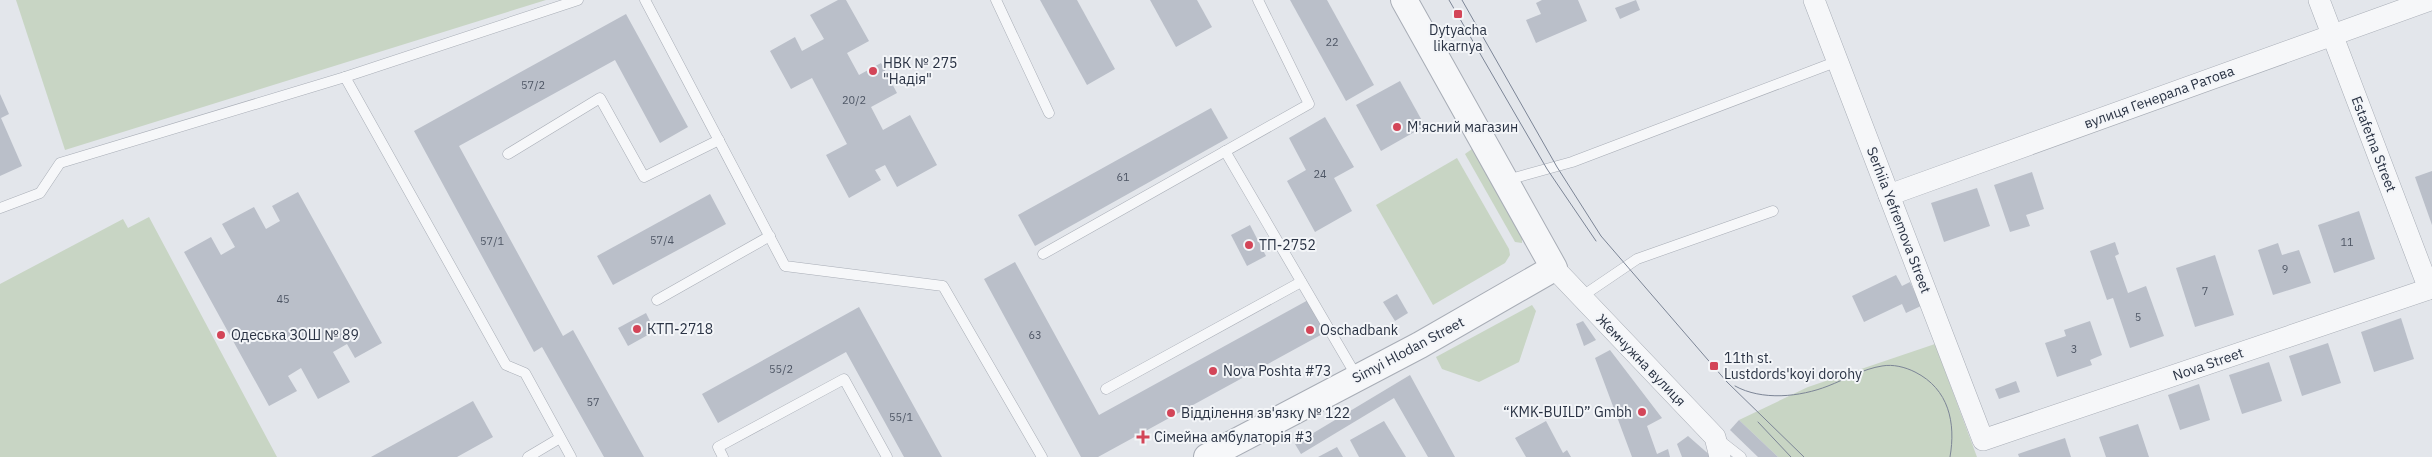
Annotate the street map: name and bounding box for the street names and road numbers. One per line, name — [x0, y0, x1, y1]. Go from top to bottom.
street label: вулиця Генерала Ратова — [2081, 61, 2237, 133]
street label: Estafetna Street — [2347, 93, 2401, 195]
street label: Serhiia Yefremova Street — [1863, 144, 1935, 296]
street label: Жемчужна вулиця — [1592, 310, 1690, 410]
street label: Simyi Hlodan Street — [1349, 313, 1467, 387]
street label: Nova Street — [2170, 343, 2246, 384]

